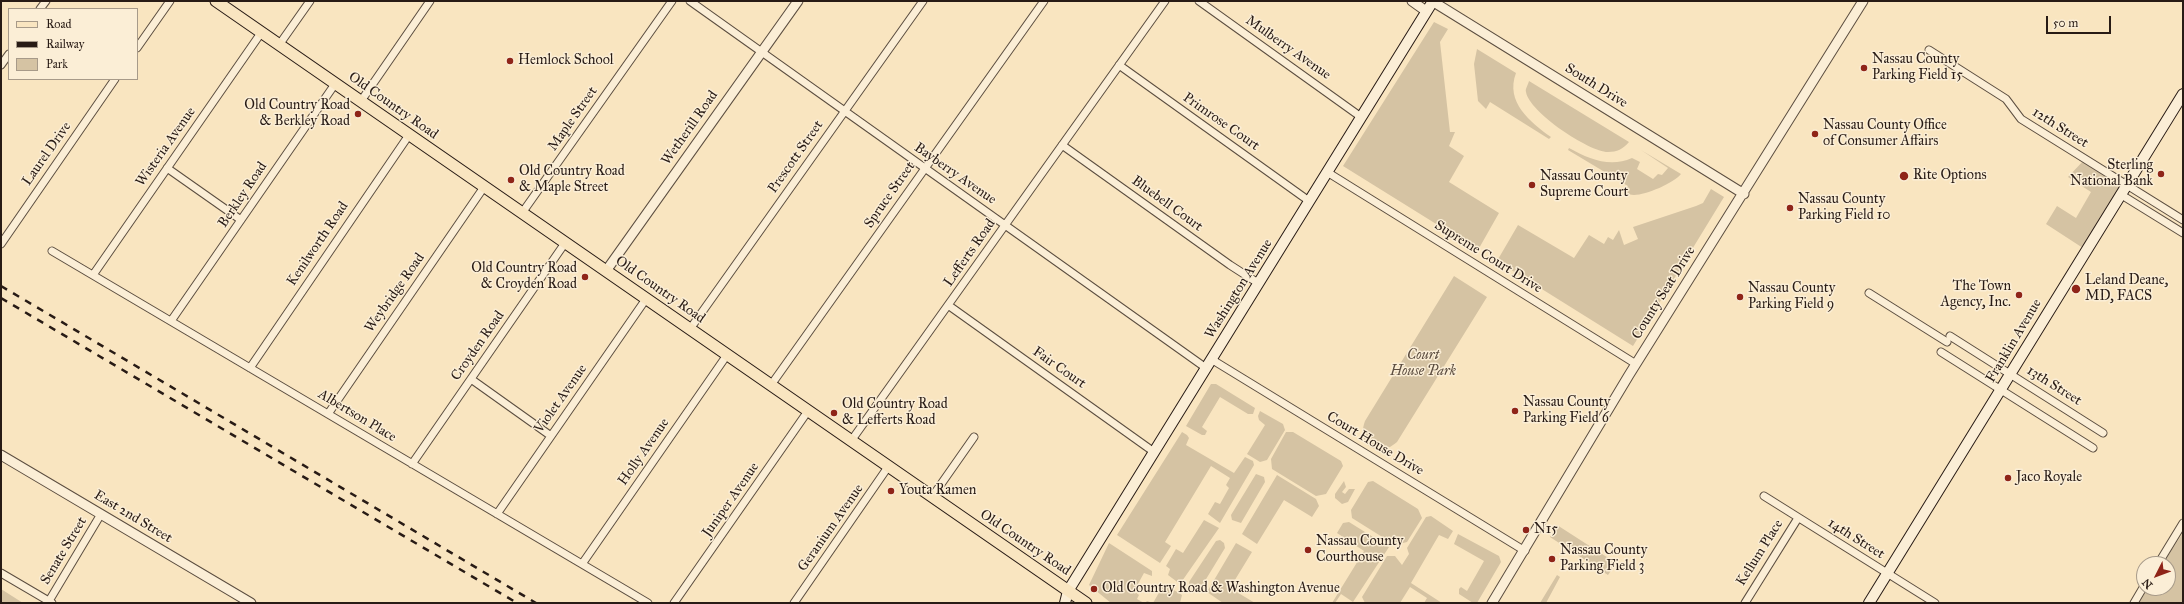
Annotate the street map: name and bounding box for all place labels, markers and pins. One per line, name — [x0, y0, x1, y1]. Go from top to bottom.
place label: Nassau County Parking Field 15 — [1872, 52, 1963, 84]
place label: Hemlock School — [518, 53, 614, 69]
marker: Hemlock School — [505, 56, 515, 66]
marker: Nassau County Parking Field 15 — [1859, 63, 1869, 73]
place label: Old Country Road & Berkley Road — [244, 98, 350, 130]
marker: Old Country Road & Berkley Road — [353, 109, 363, 119]
place label: Nassau County Office of Consumer Affairs — [1823, 118, 1947, 150]
marker: Nassau County Office of Consumer Affairs — [1810, 129, 1820, 139]
place label: Sterling National Bank — [2070, 158, 2153, 190]
place label: Old Country Road & Maple Street — [519, 164, 625, 196]
place label: Rite Options — [1913, 168, 1987, 184]
place label: Nassau County Supreme Court — [1540, 169, 1628, 202]
marker: Sterling National Bank — [2156, 169, 2166, 179]
marker: Rite Options — [1898, 170, 1910, 182]
marker: Old Country Road & Maple Street — [506, 175, 516, 185]
marker: Nassau County Supreme Court — [1527, 180, 1537, 190]
place label: Nassau County Parking Field 10 — [1798, 192, 1890, 224]
marker: Nassau County Parking Field 10 — [1785, 203, 1795, 213]
place label: Old Country Road & Croyden Road — [471, 261, 577, 294]
marker: Old Country Road & Croyden Road — [580, 272, 590, 282]
place label: Leland Deane, MD, FACS — [2085, 273, 2168, 306]
place label: The Town Agency, Inc. — [1941, 279, 2011, 312]
place label: Nassau County Parking Field 9 — [1748, 281, 1835, 314]
marker: Leland Deane, MD, FACS — [2070, 283, 2082, 295]
marker: The Town Agency, Inc. — [2014, 290, 2024, 300]
marker: Nassau County Parking Field 9 — [1735, 292, 1745, 302]
place label: Nassau County Parking Field 6 — [1523, 395, 1610, 428]
place label: Old Country Road & Lefferts Road — [842, 397, 948, 430]
marker: Nassau County Parking Field 6 — [1510, 406, 1520, 416]
marker: Old Country Road & Lefferts Road — [829, 408, 839, 418]
place label: Jaco Royale — [2016, 470, 2082, 486]
marker: Jaco Royale — [2003, 473, 2013, 483]
place label: Youta Ramen — [899, 483, 976, 499]
marker: Youta Ramen — [886, 486, 896, 496]
place label: N15 — [1534, 522, 1558, 538]
marker: N15 — [1521, 525, 1531, 535]
place label: Nassau County Courthouse — [1316, 534, 1403, 566]
place label: Nassau County Parking Field 3 — [1560, 543, 1647, 576]
marker: Nassau County Courthouse — [1303, 545, 1313, 555]
marker: Nassau County Parking Field 3 — [1547, 554, 1557, 564]
place label: Old Country Road & Washington Avenue — [1102, 581, 1340, 597]
marker: Old Country Road & Washington Avenue — [1089, 584, 1099, 594]

